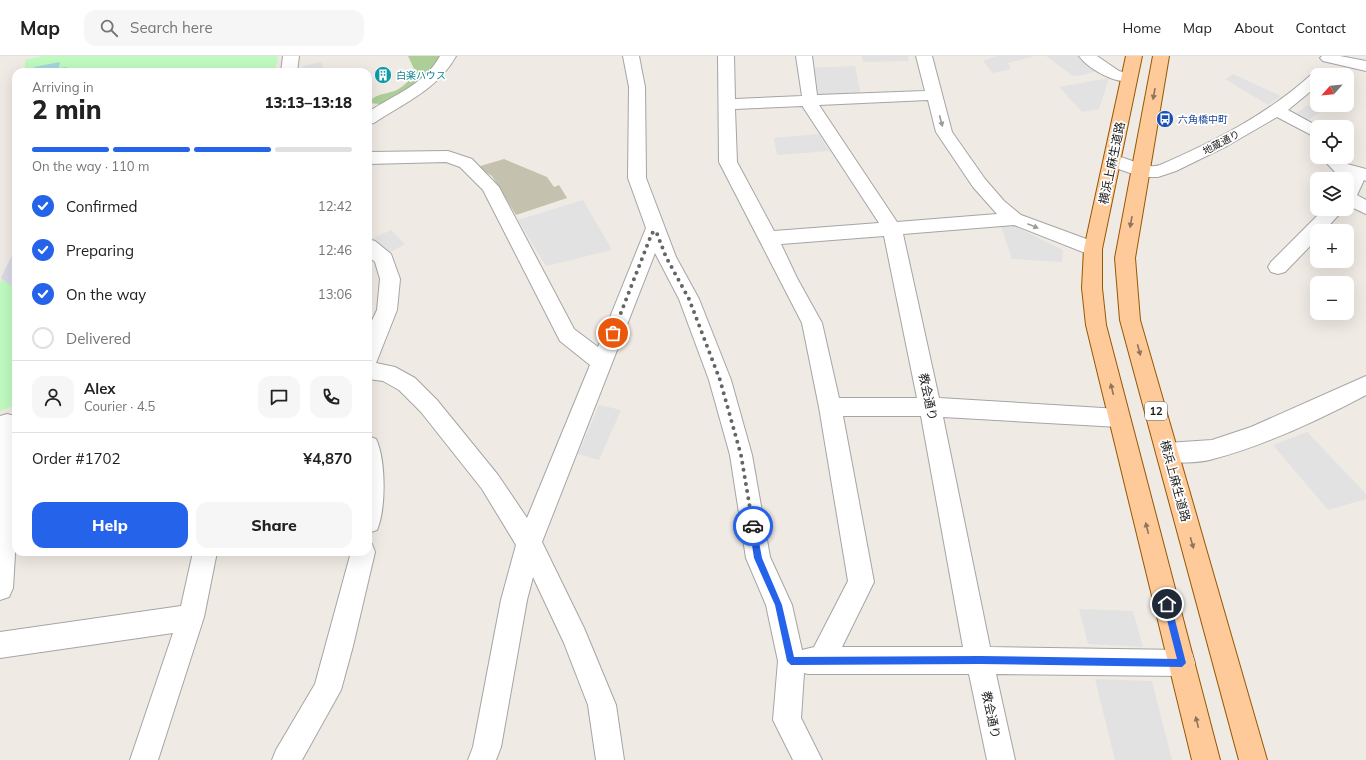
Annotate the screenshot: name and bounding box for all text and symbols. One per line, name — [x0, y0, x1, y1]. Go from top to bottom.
search box — [84, 10, 364, 46]
text: Map — [20, 16, 60, 40]
icon: search — [98, 17, 120, 39]
text: Search here — [130, 18, 213, 37]
text: Home — [1122, 19, 1161, 37]
text: Map — [1183, 19, 1212, 37]
text: About — [1234, 19, 1274, 37]
text: Contact — [1296, 19, 1346, 37]
building icon: 白楽ハウス — [373, 65, 393, 85]
north arrow — [1310, 68, 1354, 112]
map controls — [1310, 68, 1354, 320]
place label: 白楽ハウス — [396, 69, 446, 82]
text: Arriving in — [32, 79, 94, 95]
one-way arrow — [1151, 88, 1157, 101]
text: 2 min — [32, 93, 102, 126]
text: 13:13–13:18 — [265, 93, 352, 112]
bus stop icon: 六角橋中町 — [1155, 109, 1175, 129]
place label: 六角橋中町 — [1178, 113, 1228, 126]
one-way arrow — [938, 115, 944, 127]
street label: 横浜上麻生道路 — [1095, 120, 1128, 206]
button: locate — [1310, 120, 1354, 164]
street label: 地蔵通り — [1201, 127, 1242, 158]
text: On the way · 110 m — [32, 158, 149, 174]
button: layers — [1310, 172, 1354, 216]
icon: check — [32, 195, 54, 217]
text: Confirmed — [66, 197, 137, 216]
text: 12:42 — [318, 198, 352, 214]
one-way arrow — [1128, 216, 1134, 228]
one-way arrow — [1028, 224, 1040, 230]
button: + — [1310, 224, 1354, 268]
icon: check — [32, 239, 54, 261]
text: Preparing — [66, 241, 134, 260]
text: 12:46 — [318, 242, 352, 258]
button: − — [1310, 276, 1354, 320]
icon: check — [32, 283, 54, 305]
text: On the way — [66, 285, 146, 304]
text: 13:06 — [318, 286, 352, 302]
pin — [596, 316, 630, 350]
icon: bag — [602, 322, 624, 344]
text: Delivered — [66, 329, 131, 348]
one-way arrow — [1136, 345, 1142, 357]
street label: 教会通り — [916, 372, 941, 422]
button: person — [32, 376, 74, 418]
button: chat — [258, 376, 300, 418]
button: phone — [310, 376, 352, 418]
text: Alex — [84, 379, 116, 398]
one-way arrow — [1109, 383, 1115, 395]
text: Courier · 4.5 — [84, 398, 155, 414]
road number: 12 — [1145, 402, 1167, 420]
street label: 横浜上麻生道路 — [1157, 438, 1194, 523]
text: Order #1702 — [32, 449, 120, 468]
text: ¥4,870 — [303, 449, 352, 468]
button: Help — [32, 502, 188, 548]
button: Share — [196, 502, 352, 548]
courier — [733, 506, 773, 546]
icon: car — [742, 515, 764, 537]
one-way arrow — [1144, 522, 1150, 534]
one-way arrow — [1189, 537, 1195, 549]
pin — [1150, 587, 1184, 621]
icon: home — [1156, 593, 1178, 615]
street label: 教会通り — [979, 690, 1004, 740]
one-way arrow — [1193, 716, 1199, 728]

